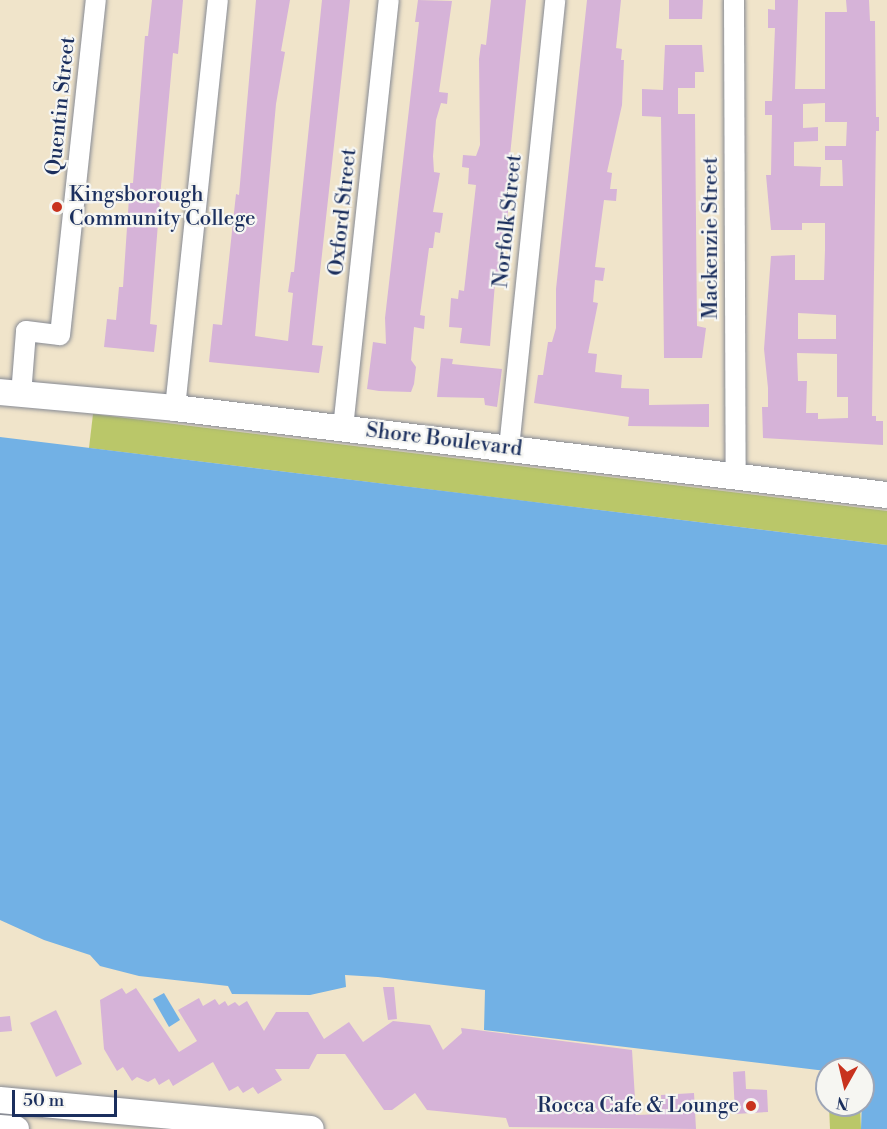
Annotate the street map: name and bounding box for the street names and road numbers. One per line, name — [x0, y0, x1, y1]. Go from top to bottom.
street label: Quentin Street — [41, 35, 81, 177]
street label: Oxford Street — [324, 147, 362, 277]
street label: Norfolk Street — [488, 153, 528, 289]
street label: Mackenzie Street — [698, 157, 724, 319]
street label: Shore Boulevard — [364, 418, 524, 462]

